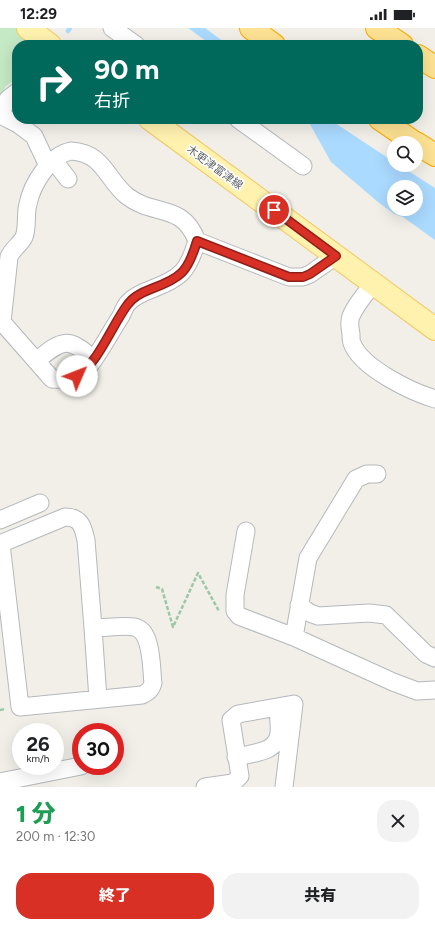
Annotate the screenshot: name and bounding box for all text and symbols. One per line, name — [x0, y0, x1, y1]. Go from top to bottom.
text: 12:29 — [20, 5, 57, 23]
text: 90 m — [94, 52, 159, 86]
icon: right — [28, 56, 80, 108]
text: 右折 — [94, 90, 130, 112]
map controls — [387, 136, 423, 216]
button: search — [387, 136, 423, 172]
street label: 木更津富津線 — [184, 143, 245, 192]
button: layers — [387, 180, 423, 216]
pin — [257, 193, 291, 227]
icon: arrive — [263, 199, 285, 221]
position arrow — [56, 355, 98, 397]
speed limit sign: 30 — [72, 723, 124, 775]
text: 26 — [26, 732, 50, 756]
text: km/h — [27, 752, 49, 765]
text: 1 分 — [16, 799, 56, 828]
button: close — [377, 800, 419, 842]
text: 200 m · 12:30 — [16, 829, 95, 844]
button: 終了 — [16, 873, 214, 919]
button: 共有 — [222, 873, 419, 919]

